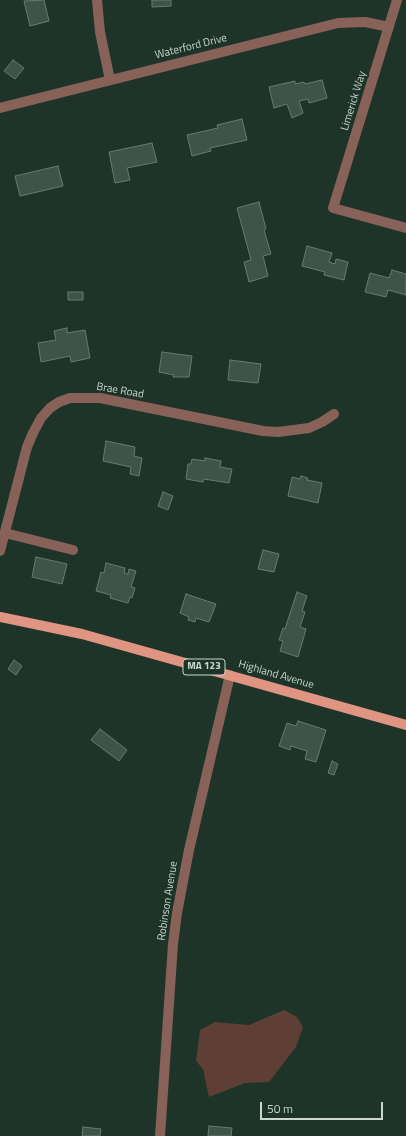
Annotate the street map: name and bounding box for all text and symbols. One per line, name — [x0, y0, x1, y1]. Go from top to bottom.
street label: Waterford Drive — [154, 32, 228, 62]
street label: Limerick Way — [339, 70, 369, 132]
street label: Brae Road — [95, 380, 145, 402]
street label: Highland Avenue — [237, 658, 315, 692]
road number: MA 123 — [183, 659, 225, 675]
street label: Robinson Avenue — [155, 860, 181, 942]
scale bar — [262, 1094, 385, 1120]
text: 50 m — [267, 1099, 293, 1118]

